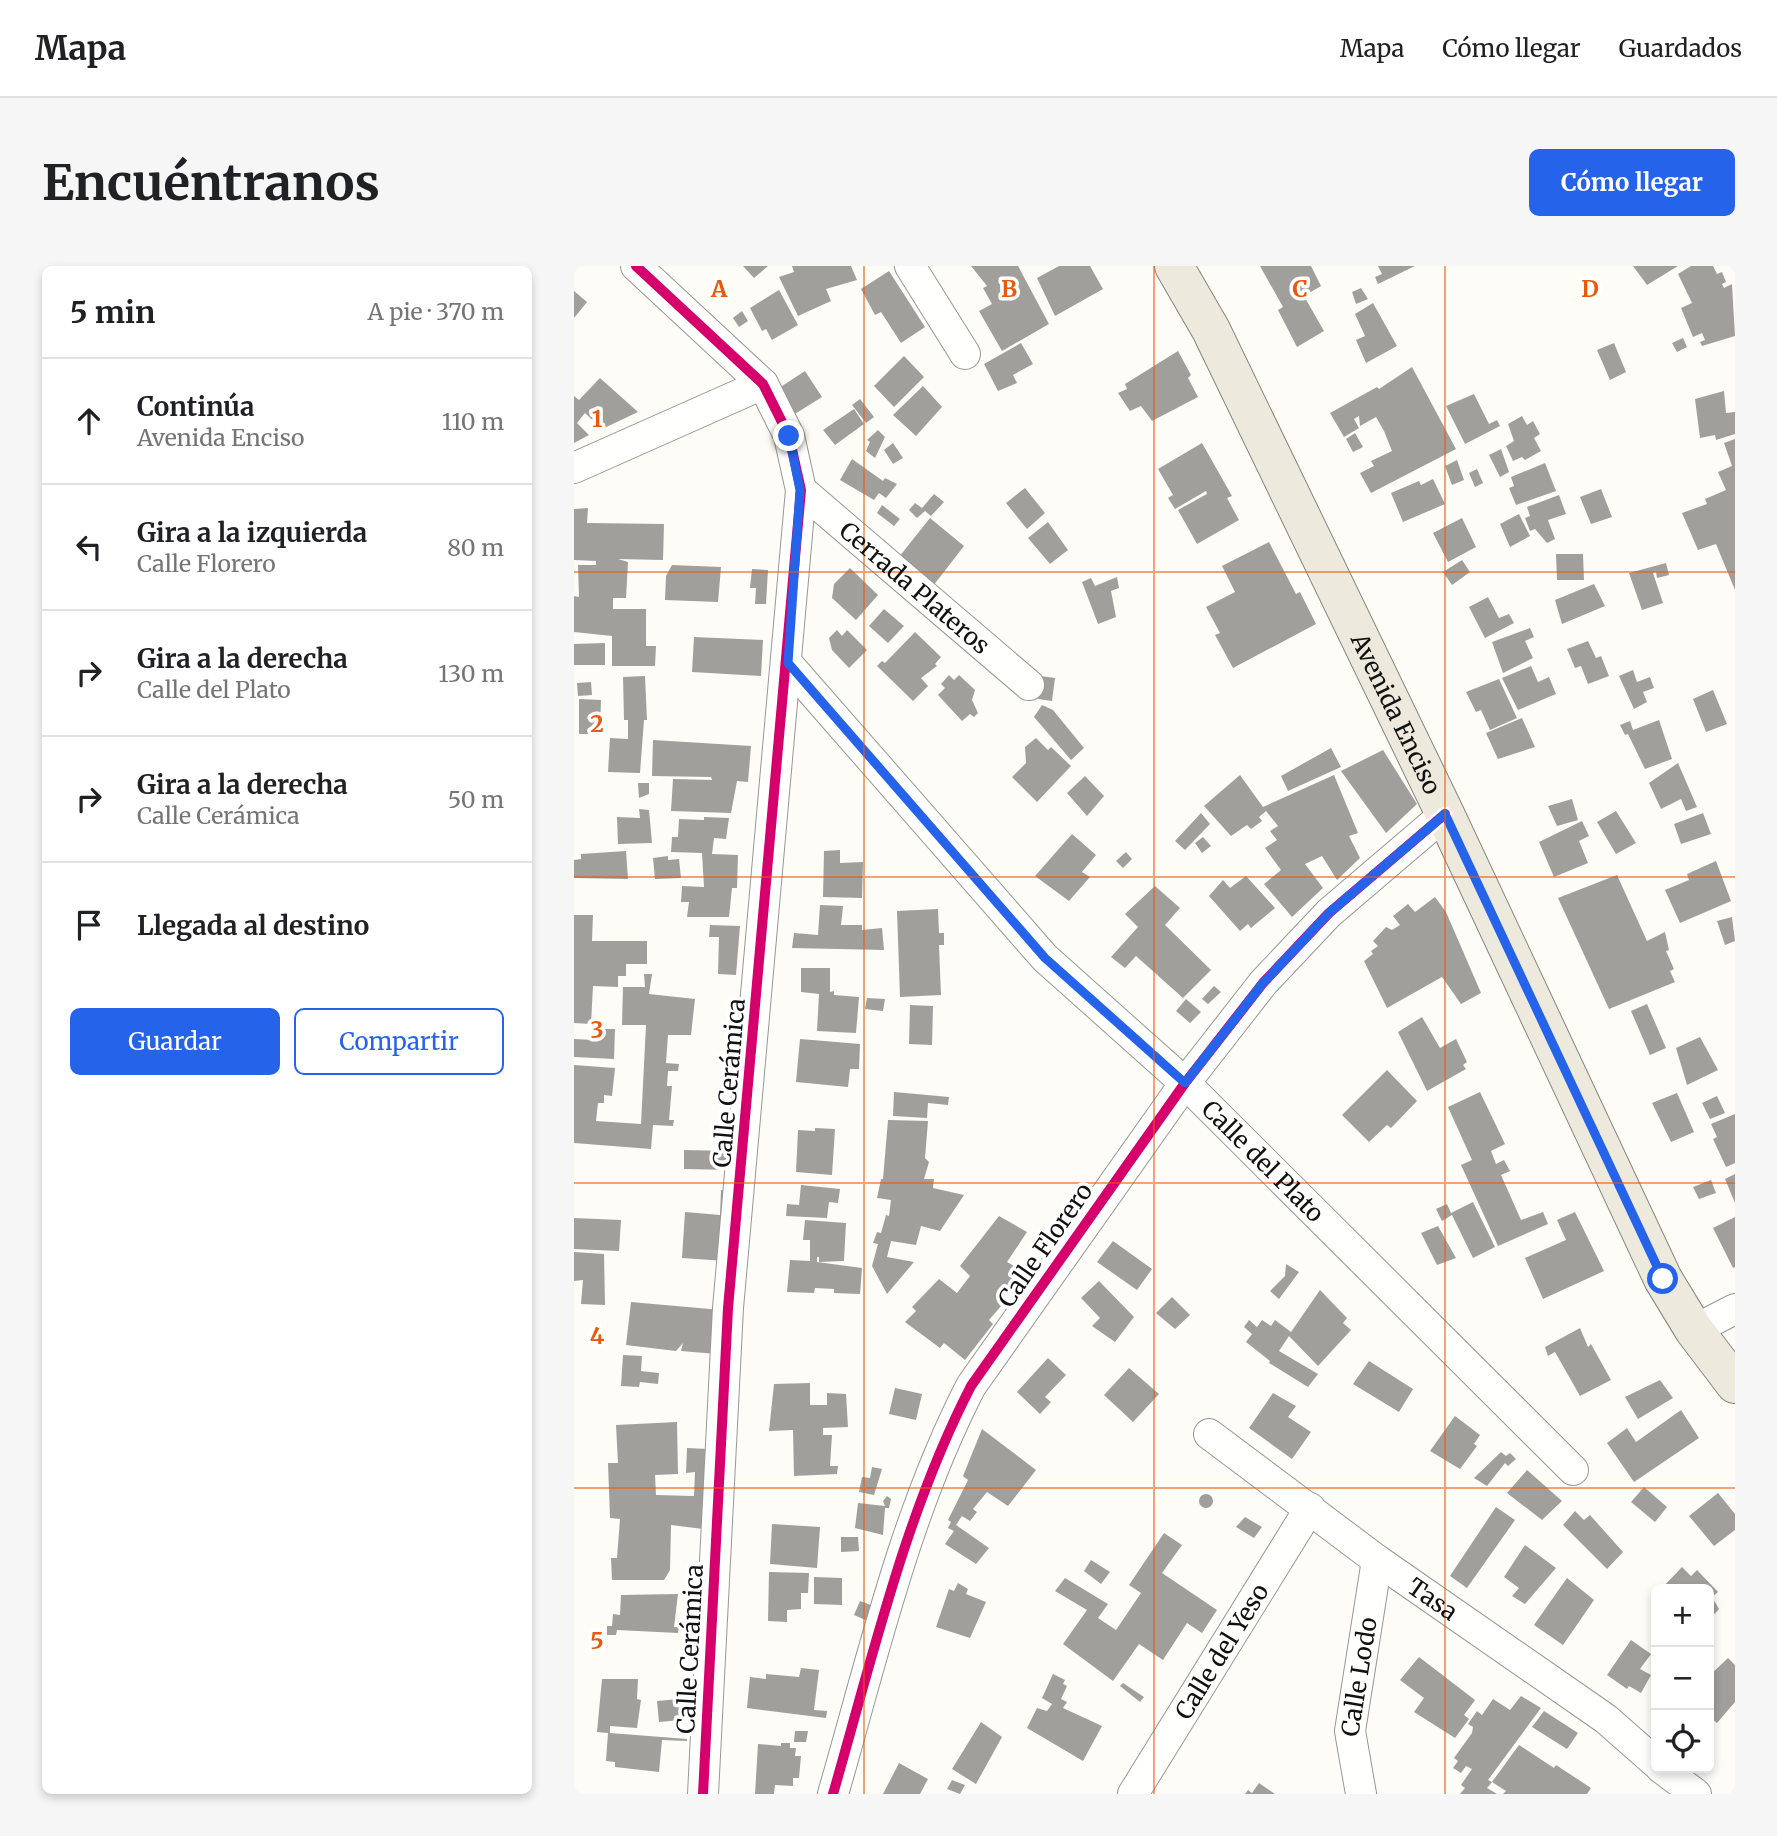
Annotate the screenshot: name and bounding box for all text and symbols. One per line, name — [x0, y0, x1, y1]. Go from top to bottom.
text: Mapa — [35, 28, 126, 69]
text: Mapa — [1340, 33, 1404, 64]
text: Cómo llegar — [1442, 33, 1581, 64]
text: Guardados — [1619, 33, 1742, 64]
button: Cómo llegar — [1529, 149, 1735, 216]
text: Encuéntranos — [42, 152, 380, 213]
text: A — [710, 274, 728, 303]
text: B — [1001, 274, 1017, 303]
text: C — [1292, 274, 1308, 303]
text: D — [1581, 274, 1599, 303]
text: 5 min — [70, 293, 155, 331]
text: A pie · 370 m — [367, 297, 504, 326]
text: Continúa — [137, 390, 255, 423]
icon: ahead — [70, 402, 108, 440]
text: 1 — [592, 404, 603, 433]
text: 110 m — [442, 407, 504, 436]
route end — [773, 420, 804, 451]
text: Avenida Enciso — [137, 423, 305, 452]
street label: Cerrada Plateros — [833, 515, 997, 660]
text: Gira a la izquierda — [137, 516, 367, 549]
icon: left — [70, 528, 108, 566]
text: 80 m — [447, 533, 504, 562]
text: Calle Florero — [137, 549, 276, 578]
street label: Avenida Enciso — [1344, 627, 1448, 799]
text: Gira a la derecha — [137, 642, 348, 675]
icon: right — [70, 654, 108, 692]
text: 130 m — [438, 659, 504, 688]
text: Calle del Plato — [137, 675, 291, 704]
text: 2 — [590, 709, 604, 738]
text: Gira a la derecha — [137, 768, 348, 801]
icon: right — [70, 780, 108, 818]
text: 50 m — [448, 785, 504, 814]
text: Calle Cerámica — [137, 801, 300, 830]
icon: arrive — [70, 906, 108, 944]
text: Llegada al destino — [137, 909, 369, 942]
street label: Calle Cerámica — [706, 997, 752, 1169]
button: Guardar — [70, 1008, 280, 1075]
button: Compartir — [294, 1008, 504, 1075]
text: 3 — [590, 1015, 604, 1044]
street label: Calle del Plato — [1195, 1093, 1331, 1229]
street label: Calle Florero — [991, 1177, 1099, 1313]
route start — [1647, 1263, 1678, 1294]
text: 4 — [590, 1321, 605, 1350]
street label: Calle Cerámica — [670, 1563, 710, 1735]
street label: Tasa — [1402, 1571, 1464, 1627]
street label: Calle del Yeso — [1168, 1577, 1275, 1725]
map controls — [1651, 1584, 1714, 1773]
button: + — [1651, 1584, 1714, 1647]
street label: Calle Lodo — [1334, 1615, 1383, 1738]
text: 5 — [590, 1626, 604, 1655]
button: − — [1651, 1647, 1714, 1710]
button: locate — [1651, 1710, 1714, 1773]

